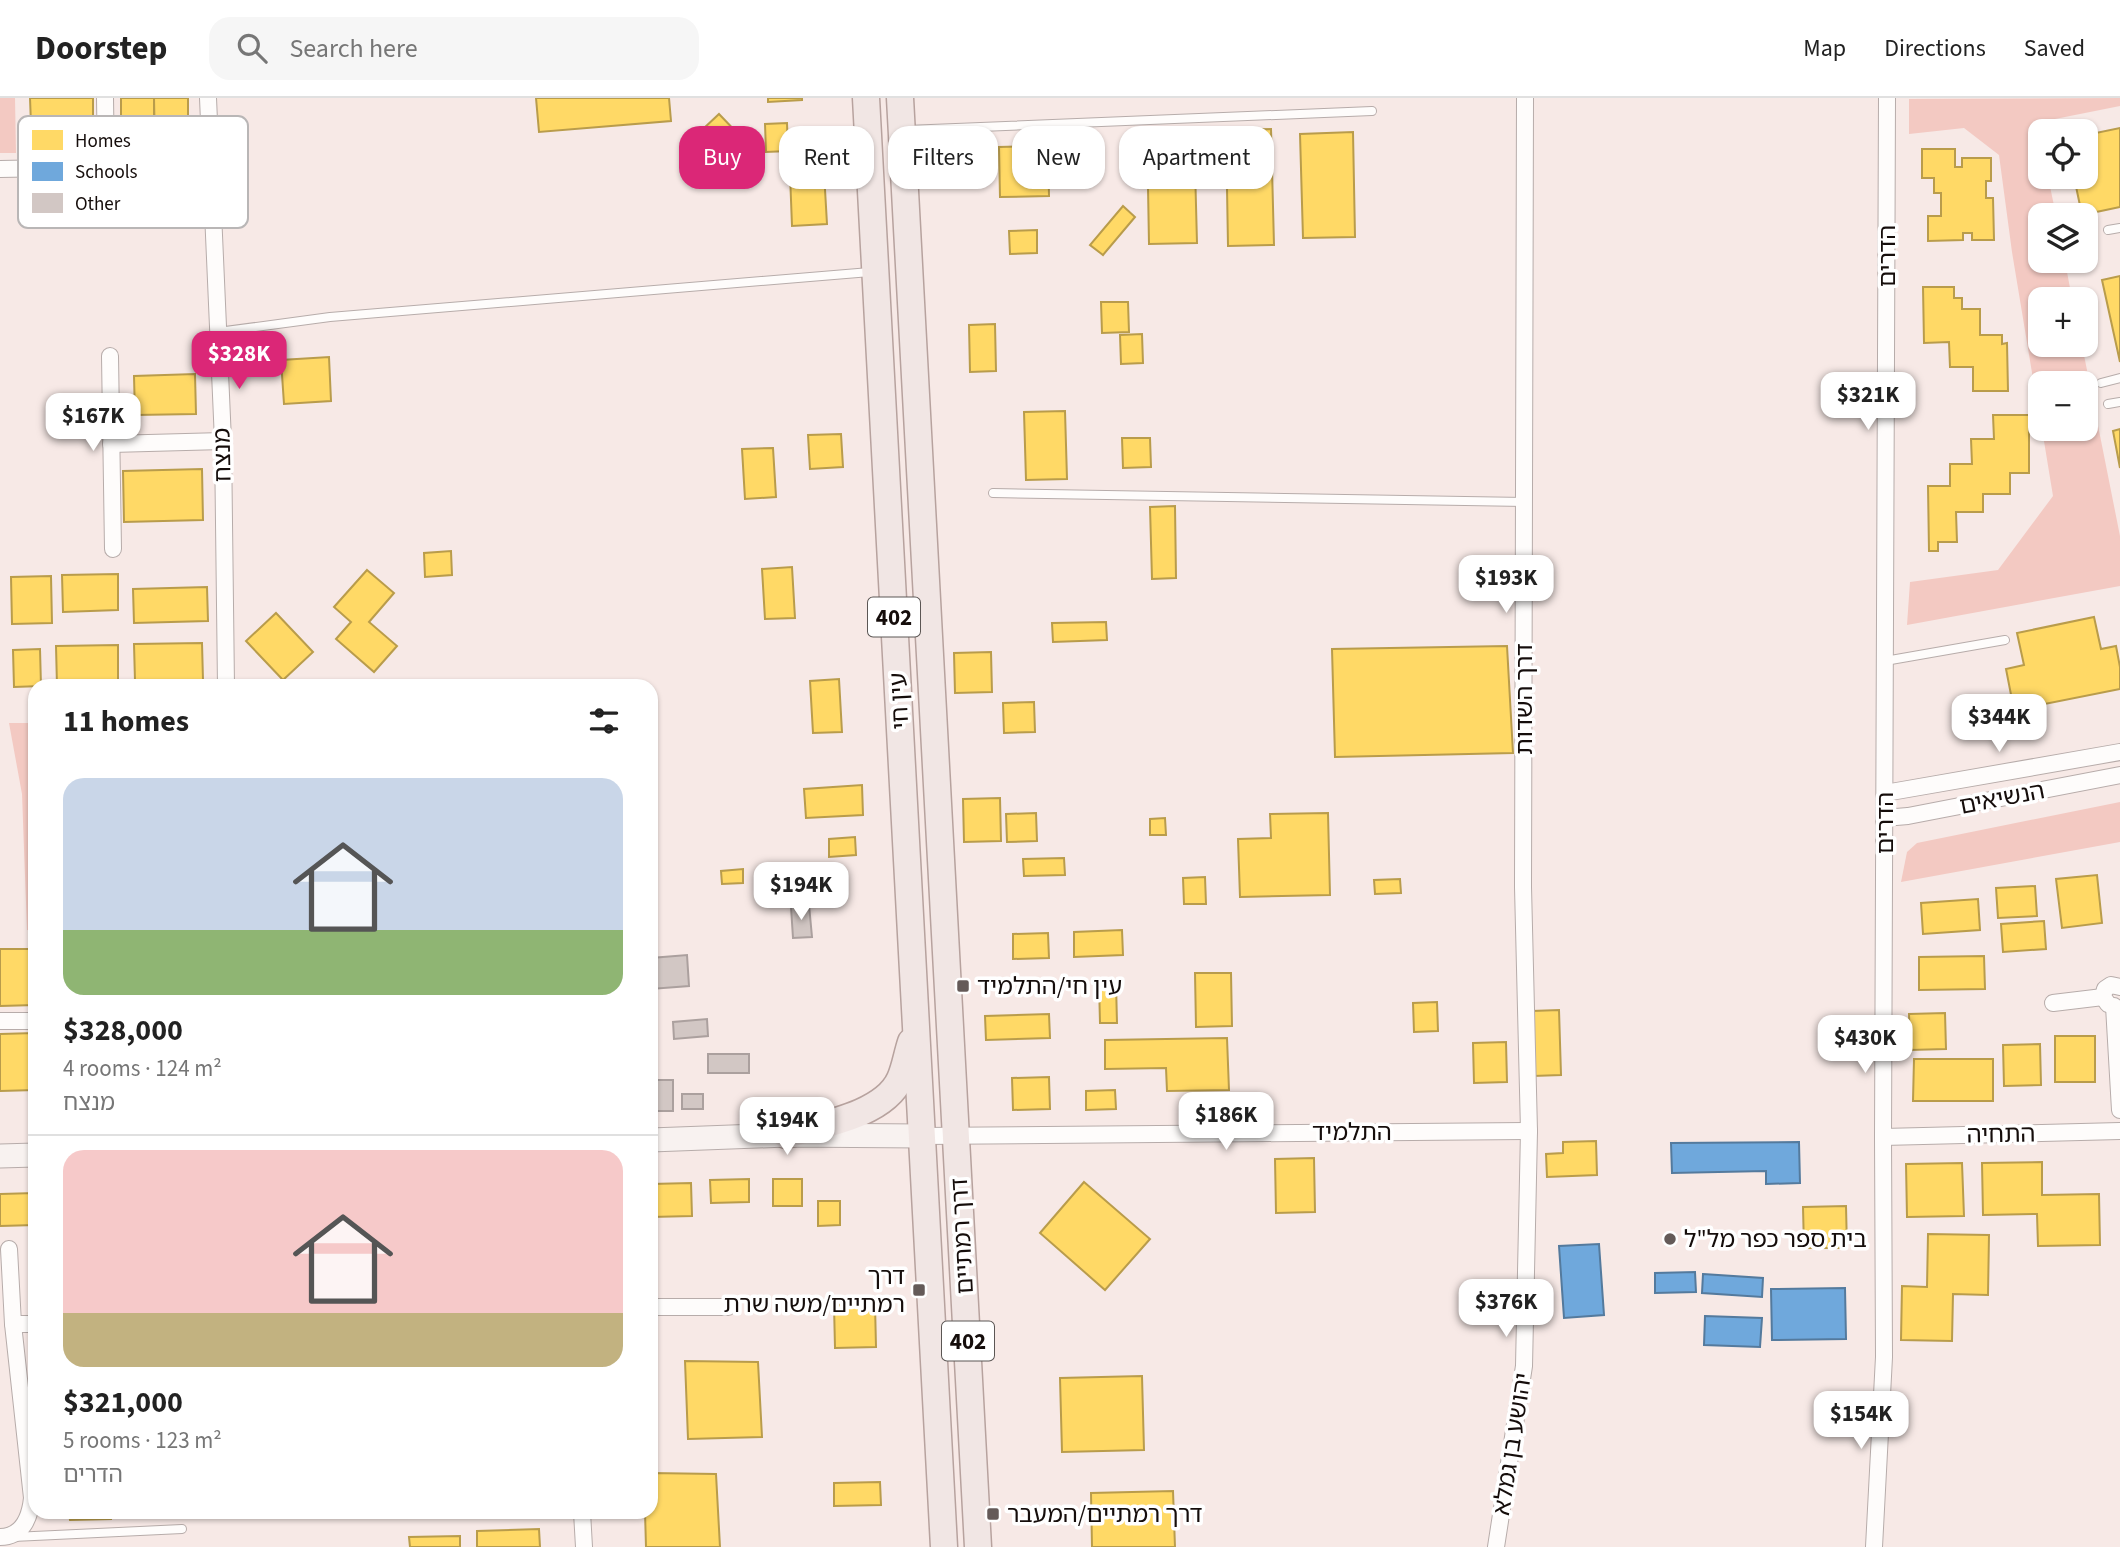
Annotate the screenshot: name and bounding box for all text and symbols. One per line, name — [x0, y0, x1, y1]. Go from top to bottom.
search box — [209, 17, 699, 80]
text: Doorstep — [35, 25, 167, 72]
icon: search — [233, 29, 271, 67]
text: Search here — [289, 30, 418, 67]
text: Map — [1803, 31, 1846, 66]
text: Directions — [1884, 31, 1986, 66]
text: Saved — [2024, 31, 2085, 66]
legend — [18, 116, 248, 228]
map controls — [2028, 119, 2098, 441]
button: locate — [2028, 119, 2098, 189]
chip: Buy — [679, 126, 765, 189]
chip: Rent — [779, 126, 874, 189]
chip: Filters — [888, 126, 998, 189]
chip: New — [1012, 126, 1105, 189]
chip: Apartment — [1119, 126, 1274, 189]
text: Homes — [75, 128, 131, 155]
text: Schools — [75, 159, 138, 186]
text: Other — [75, 191, 121, 218]
button: layers — [2028, 203, 2098, 273]
street label: הדרים — [1870, 225, 1905, 287]
button: + — [2028, 287, 2098, 357]
pin: $328K — [190, 331, 288, 391]
text: $328K — [208, 337, 270, 370]
button: − — [2028, 371, 2098, 441]
pin: $321K — [1819, 372, 1917, 432]
text: $321K — [1837, 378, 1899, 411]
pin: $167K — [44, 394, 142, 453]
text: $167K — [62, 399, 124, 432]
street label: מנצח — [205, 428, 240, 482]
pin: $193K — [1457, 556, 1555, 615]
text: $193K — [1475, 561, 1537, 594]
road number: 402 — [868, 597, 920, 636]
street label: דרך השדות — [1507, 643, 1542, 755]
street label: עין חי — [881, 672, 918, 730]
pin: $344K — [1950, 694, 2048, 754]
text: 11 homes — [63, 700, 189, 743]
text: $344K — [1968, 700, 2030, 733]
icon: filters — [585, 702, 623, 740]
street label: הנשיאים — [1956, 773, 2048, 824]
street label: הדרים — [1868, 792, 1903, 854]
icon: home — [280, 824, 406, 950]
pin: $194K — [752, 862, 850, 922]
text: $194K — [770, 868, 832, 901]
place label: עין חי/התלמיד — [977, 969, 1122, 1004]
marker: עין חי/התלמיד — [955, 978, 971, 994]
text: $328,000 — [63, 1009, 183, 1052]
pin: $430K — [1816, 1016, 1914, 1075]
text: $430K — [1834, 1021, 1896, 1054]
text: 4 rooms · 124 m² — [63, 1052, 222, 1085]
text: מנצח — [63, 1086, 115, 1119]
pin: $186K — [1177, 1093, 1275, 1152]
pin: $194K — [738, 1098, 836, 1157]
text: $186K — [1195, 1098, 1257, 1131]
text: $194K — [756, 1103, 818, 1136]
street label: התלמיד — [1312, 1115, 1392, 1150]
street label: התחיה — [1966, 1116, 2036, 1153]
street label: דרך רמתיים — [942, 1177, 983, 1295]
icon: home — [280, 1196, 406, 1322]
place label: בית ספר כפר מל"ל — [1684, 1222, 1867, 1257]
marker: בית ספר כפר מל"ל — [1662, 1231, 1678, 1247]
place label: דרך רמתיים/משה שרת — [723, 1259, 905, 1322]
pin: $376K — [1457, 1280, 1555, 1339]
marker: דרך רמתיים/משה שרת — [911, 1282, 927, 1298]
text: $376K — [1475, 1285, 1537, 1318]
road number: 402 — [942, 1322, 994, 1360]
street label: יהושע בן גמלא — [1484, 1370, 1541, 1518]
text: $321,000 — [63, 1381, 183, 1424]
pin: $154K — [1812, 1392, 1910, 1451]
text: $154K — [1830, 1397, 1892, 1430]
text: 5 rooms · 123 m² — [63, 1424, 222, 1457]
text: הדרים — [63, 1458, 123, 1491]
place label: דרך רמתיים/המעבר — [1007, 1497, 1203, 1532]
marker: דרך רמתיים/המעבר — [985, 1506, 1001, 1522]

